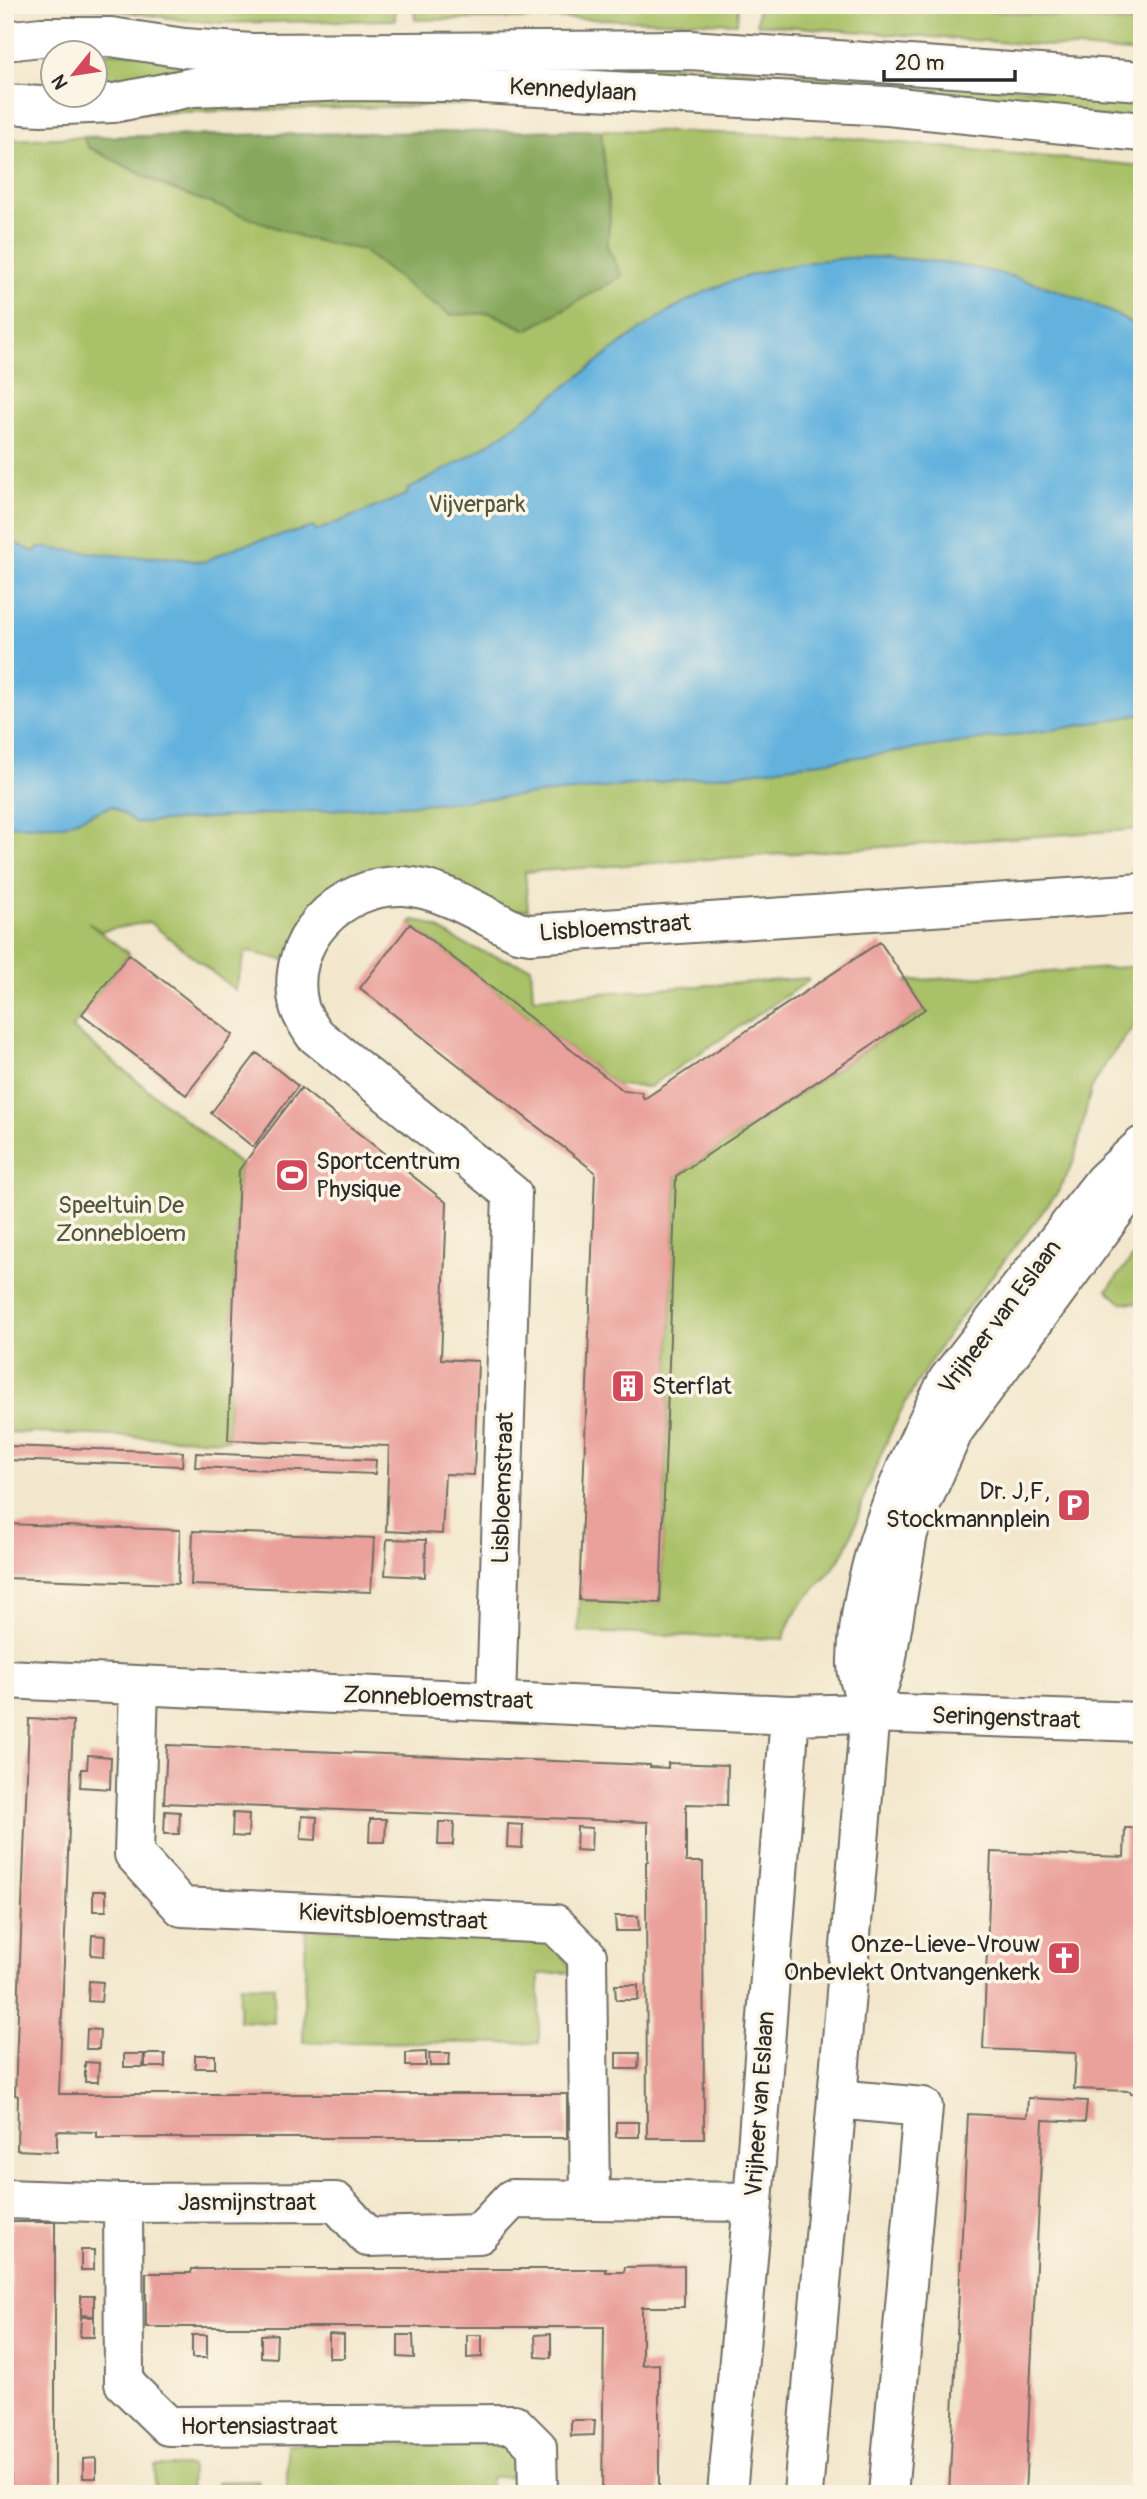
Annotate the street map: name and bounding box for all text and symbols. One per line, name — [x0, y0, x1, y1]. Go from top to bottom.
north arrow — [38, 38, 108, 108]
scale bar — [884, 38, 1016, 82]
text: 20 m — [895, 50, 944, 77]
text: N — [46, 70, 74, 94]
street label: Kennedylaan — [508, 72, 638, 108]
park label: Vijverpark — [429, 490, 525, 519]
street label: Lisbloemstraat — [538, 908, 692, 948]
place label: Sportcentrum Physique — [316, 1147, 460, 1204]
sports icon: Sportcentrum Physique — [273, 1156, 311, 1194]
park label: Speeltuin De Zonnebloem — [56, 1191, 186, 1248]
street label: Vrijheer van Eslaan — [932, 1234, 1068, 1400]
building icon: Sterflat — [609, 1367, 647, 1405]
place label: Sterflat — [652, 1372, 732, 1401]
street label: Lisbloemstraat — [486, 1411, 520, 1564]
place label: Dr. J,F, Stockmannplein — [886, 1477, 1050, 1534]
parking icon: Dr. J,F, Stockmannplein — [1055, 1486, 1093, 1524]
street label: Zonnebloemstraat — [342, 1680, 534, 1716]
street label: Seringenstraat — [931, 1701, 1081, 1735]
street label: Kievitsbloemstraat — [298, 1898, 489, 1936]
place label: Onze-Lieve-Vrouw Onbevlekt Ontvangenkerk — [784, 1930, 1040, 1987]
church icon: Onze-Lieve-Vrouw Onbevlekt Ontvangenkerk — [1045, 1939, 1083, 1977]
street label: Vrijheer van Eslaan — [739, 2010, 781, 2198]
street label: Jasmijnstraat — [178, 2188, 316, 2217]
street label: Hortensiastraat — [180, 2412, 338, 2441]

